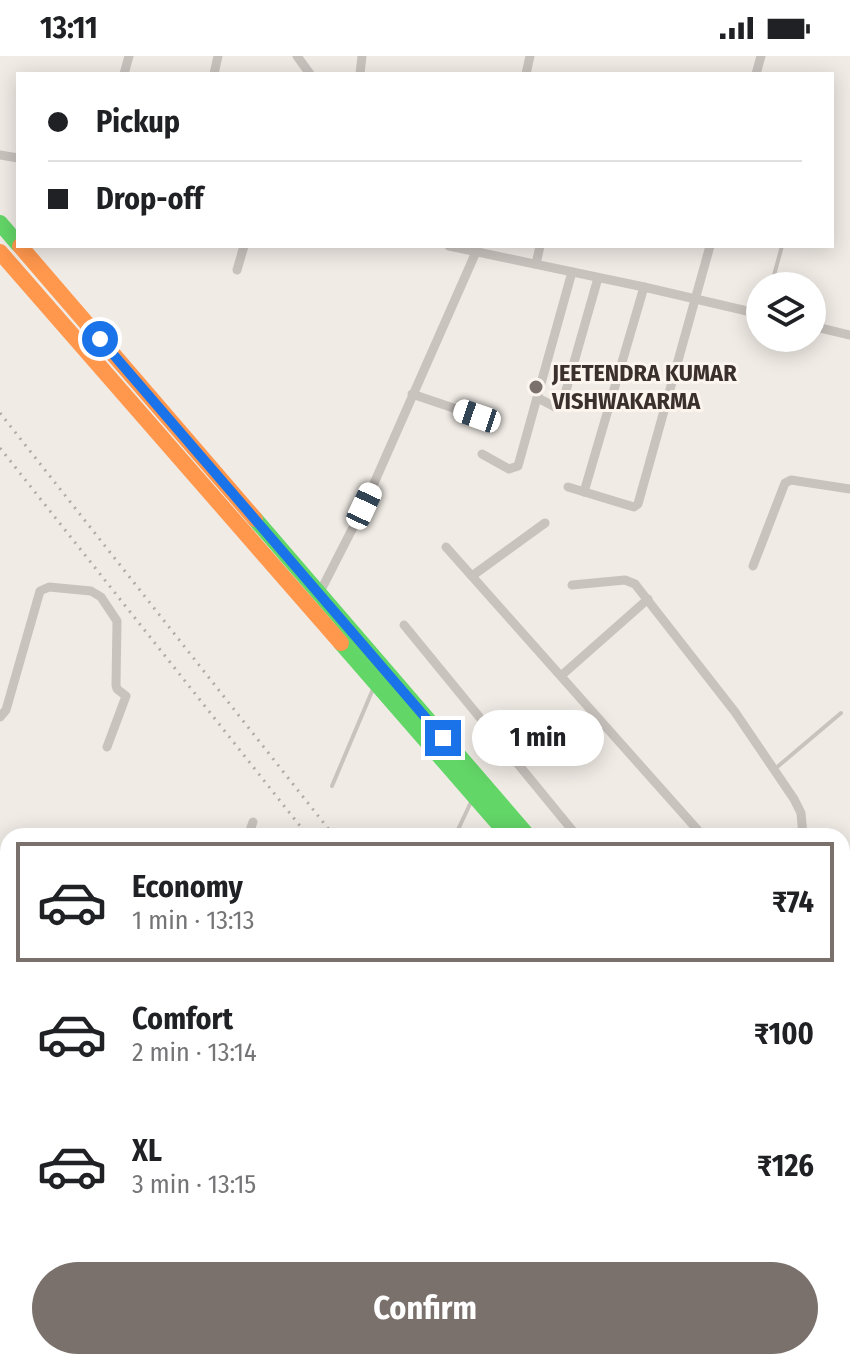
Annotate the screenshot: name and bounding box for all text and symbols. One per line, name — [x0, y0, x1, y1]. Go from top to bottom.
text: 13:11 — [40, 10, 98, 46]
text: Pickup — [96, 104, 180, 140]
text: Drop-off — [96, 181, 203, 217]
map controls — [746, 272, 826, 352]
button: layers — [746, 272, 826, 352]
route start — [82, 321, 118, 357]
place label: JEETENDRA KUMAR VISHWAKARMA — [551, 359, 737, 415]
marker: JEETENDRA KUMAR VISHWAKARMA — [527, 378, 545, 396]
car — [450, 397, 504, 435]
car — [343, 479, 385, 533]
callout: 1 min — [471, 710, 603, 766]
route end — [425, 720, 461, 756]
text: 1 min — [510, 722, 566, 753]
icon: car — [36, 866, 108, 938]
text: Economy — [132, 869, 243, 905]
text: ₹74 — [772, 884, 814, 920]
text: 1 min · 13:13 — [132, 905, 254, 936]
icon: car — [36, 998, 108, 1070]
text: Comfort — [132, 1001, 233, 1037]
text: ₹100 — [754, 1016, 814, 1052]
text: 2 min · 13:14 — [132, 1037, 257, 1068]
icon: car — [36, 1130, 108, 1202]
text: XL — [132, 1133, 162, 1169]
text: ₹126 — [757, 1148, 814, 1184]
text: 3 min · 13:15 — [132, 1169, 256, 1200]
button: Confirm — [32, 1262, 818, 1354]

